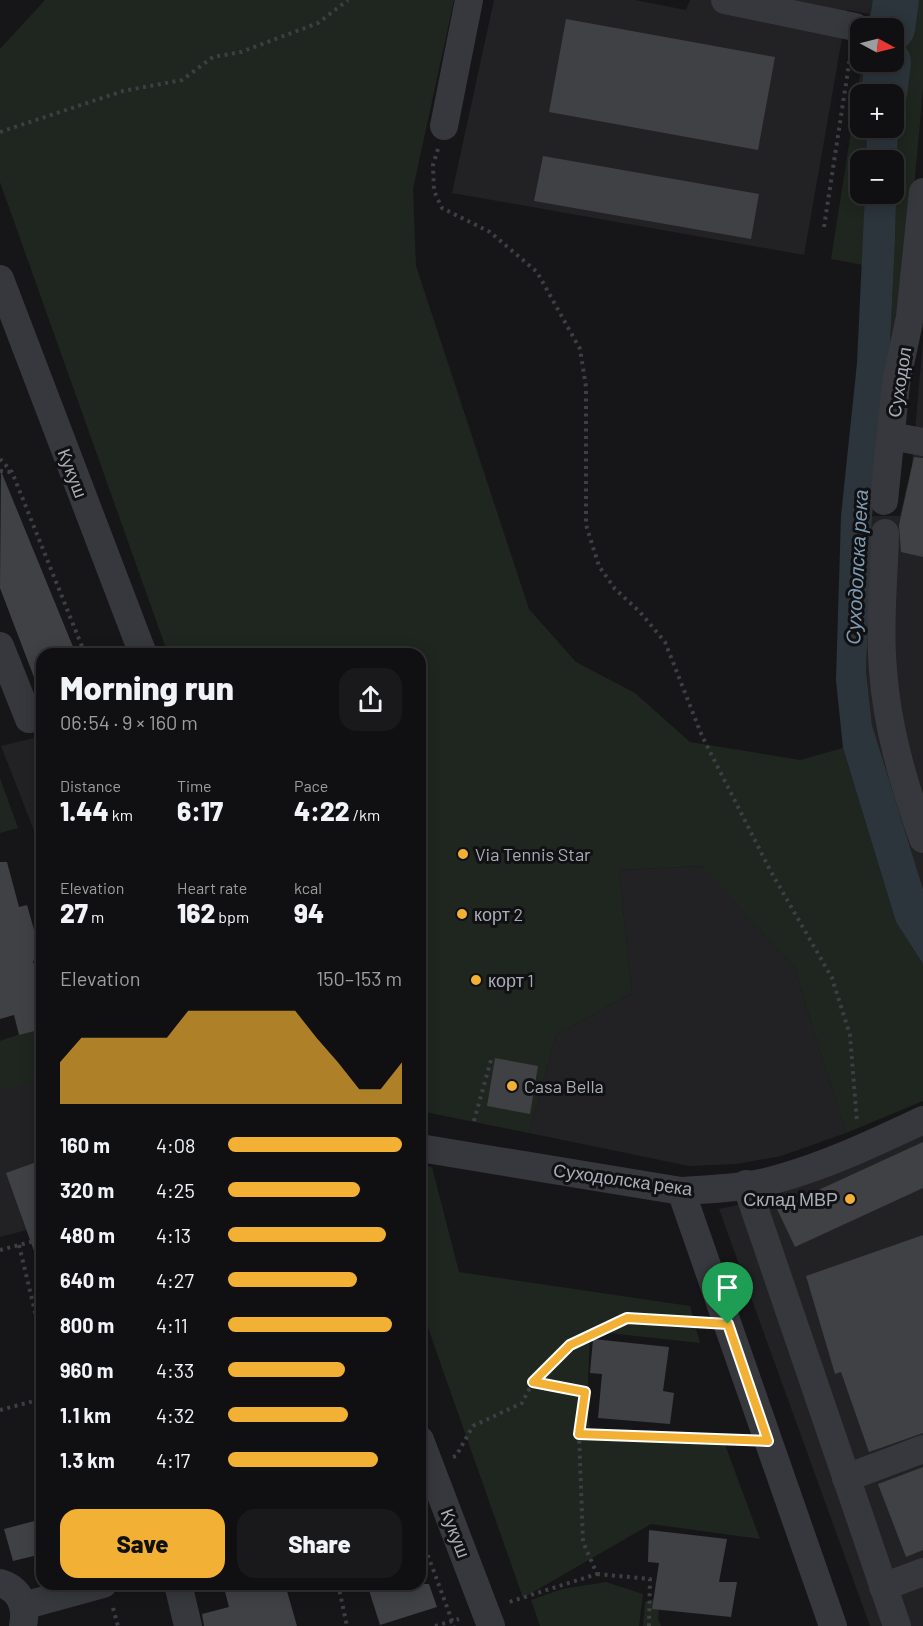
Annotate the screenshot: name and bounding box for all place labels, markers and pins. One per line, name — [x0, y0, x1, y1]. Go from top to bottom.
place label: Via Tennis Star — [475, 843, 591, 865]
marker: Via Tennis Star — [456, 847, 470, 861]
place label: корт 2 — [474, 903, 523, 925]
marker: корт 2 — [455, 907, 469, 921]
place label: корт 1 — [488, 969, 534, 991]
marker: корт 1 — [469, 973, 483, 987]
place label: Casa Bella — [524, 1075, 604, 1097]
marker: Casa Bella — [505, 1079, 519, 1093]
place label: Склад МВР — [743, 1188, 838, 1210]
marker: Склад МВР — [843, 1192, 857, 1206]
pin — [702, 1262, 753, 1324]

